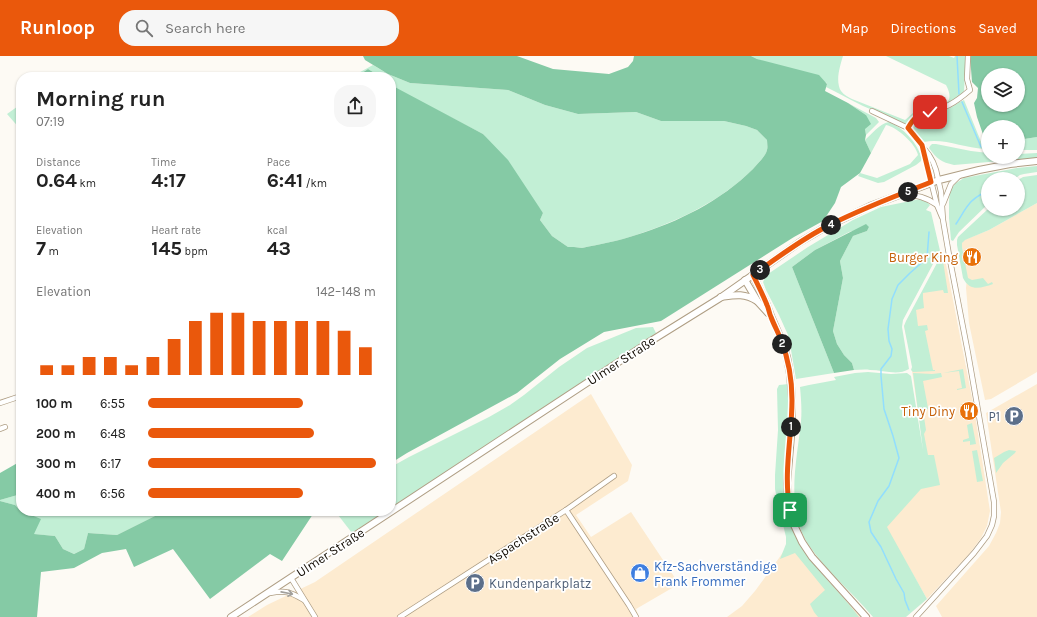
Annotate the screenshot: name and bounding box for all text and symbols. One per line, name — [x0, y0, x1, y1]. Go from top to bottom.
search box — [119, 10, 399, 46]
text: Runloop — [20, 17, 95, 39]
icon: search — [133, 17, 155, 39]
text: Search here — [165, 19, 246, 37]
text: Map — [841, 20, 869, 37]
text: Directions — [891, 20, 956, 37]
text: Saved — [978, 20, 1017, 37]
map controls — [981, 68, 1025, 216]
button: layers — [981, 68, 1025, 112]
button: share — [334, 85, 376, 127]
text: Morning run — [36, 86, 165, 112]
pin — [913, 95, 947, 129]
icon: check — [919, 101, 941, 123]
text: 07:19 — [36, 114, 65, 129]
button: + — [981, 120, 1025, 164]
text: Distance — [36, 156, 80, 169]
text: Time — [151, 156, 176, 169]
text: Pace — [267, 156, 290, 169]
text: 0.64 — [36, 169, 77, 192]
text: 4:17 — [151, 169, 186, 192]
text: 6:41 — [267, 169, 303, 192]
button: − — [981, 172, 1025, 216]
text: km — [77, 177, 96, 190]
text: /km — [303, 177, 327, 190]
pin: 5 — [898, 182, 918, 202]
text: 5 — [905, 185, 911, 198]
pin: 4 — [821, 215, 841, 235]
text: 4 — [828, 218, 834, 231]
text: Elevation — [36, 224, 83, 237]
text: Heart rate — [151, 224, 201, 237]
text: kcal — [267, 224, 288, 237]
text: 7 — [36, 237, 46, 260]
text: 145 — [151, 237, 182, 260]
text: 43 — [267, 237, 291, 260]
text: m — [46, 245, 59, 258]
text: bpm — [182, 245, 208, 258]
restaurant icon: Burger King — [961, 246, 983, 268]
place label: Burger King — [889, 250, 959, 265]
pin: 3 — [750, 260, 770, 280]
text: 3 — [757, 263, 763, 276]
text: Elevation — [36, 284, 91, 299]
text: 142–148 m — [316, 284, 376, 299]
street label: Ulmer Straße — [584, 333, 658, 388]
pin: 2 — [772, 334, 792, 354]
text: 2 — [779, 337, 785, 350]
text: 100 m — [36, 396, 73, 411]
text: 6:55 — [100, 396, 125, 411]
restaurant icon: Tiny Diny — [958, 400, 980, 422]
place label: Tiny Diny — [901, 404, 955, 419]
parking icon: P1 — [1003, 405, 1025, 427]
place label: P1 — [989, 409, 1000, 424]
pin: 1 — [781, 417, 801, 437]
text: 1 — [789, 420, 793, 433]
text: 200 m — [36, 426, 76, 441]
text: 6:48 — [100, 426, 126, 441]
text: 300 m — [36, 456, 76, 471]
text: 6:17 — [100, 456, 121, 471]
text: 400 m — [36, 486, 76, 501]
text: 6:56 — [100, 486, 125, 501]
pin — [773, 493, 807, 527]
icon: arrive — [779, 499, 801, 521]
street label: Aspachstraße — [485, 510, 562, 567]
street label: Ulmer Straße — [293, 525, 367, 580]
place label: Kfz-Sachverständige Frank Frommer — [654, 559, 777, 589]
shop icon: Kfz-Sachverständige Frank Frommer — [629, 562, 651, 584]
parking icon: Kundenparkplatz — [464, 572, 486, 594]
place label: Kundenparkplatz — [489, 576, 591, 591]
one-way arrow — [280, 589, 293, 597]

